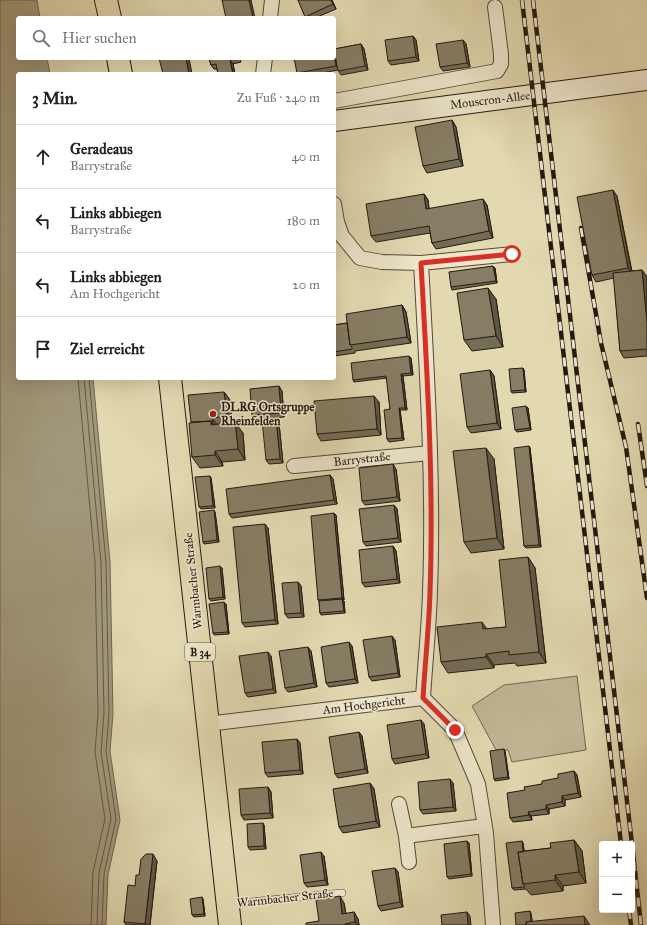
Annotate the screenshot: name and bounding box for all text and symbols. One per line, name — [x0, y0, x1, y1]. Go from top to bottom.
search box — [16, 16, 336, 60]
icon: search — [30, 27, 52, 49]
text: Hier suchen — [62, 29, 137, 47]
text: 3 Min. — [32, 88, 77, 109]
street label: Mouscron-Allee — [449, 88, 531, 112]
text: Zu Fuß · 240 m — [237, 90, 320, 106]
text: Geradeaus — [70, 140, 133, 158]
icon: ahead — [32, 146, 54, 168]
text: 40 m — [291, 149, 320, 165]
text: Barrystraße — [70, 158, 132, 174]
text: Links abbiegen — [70, 204, 162, 222]
icon: left — [32, 210, 54, 232]
text: 180 m — [287, 213, 320, 229]
text: Barrystraße — [70, 222, 132, 238]
route start — [503, 245, 521, 263]
text: Links abbiegen — [70, 268, 162, 286]
icon: left — [32, 274, 54, 296]
text: 20 m — [292, 277, 320, 293]
text: Am Hochgericht — [70, 286, 160, 302]
icon: arrive — [32, 338, 54, 360]
text: Ziel erreicht — [70, 340, 145, 358]
place label: DLRG Ortsgruppe Rheinfelden — [221, 400, 315, 428]
marker: DLRG Ortsgruppe Rheinfelden — [208, 409, 218, 419]
street label: Barrystraße — [333, 449, 391, 469]
street label: Warmbacher Straße — [181, 532, 205, 630]
road number: B 34 — [185, 643, 215, 661]
street label: Am Hochgericht — [321, 693, 407, 718]
route end — [446, 721, 464, 739]
map controls — [599, 841, 635, 913]
button: + — [599, 841, 635, 877]
button: − — [599, 877, 635, 913]
street label: Warmbacher Straße — [236, 886, 334, 910]

